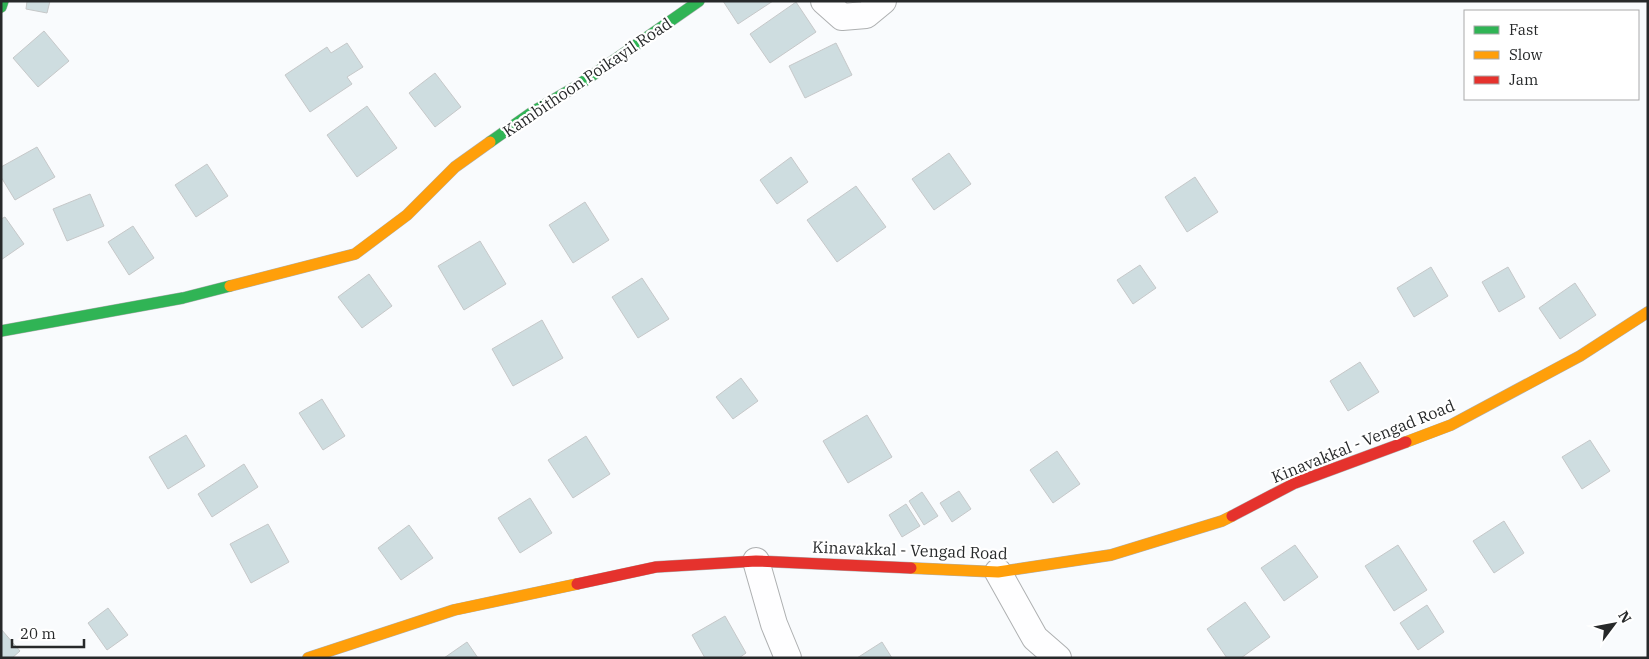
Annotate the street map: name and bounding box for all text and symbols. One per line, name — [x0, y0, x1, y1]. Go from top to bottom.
legend — [1464, 10, 1639, 100]
street label: Kambithoon Poikayil Road — [499, 13, 675, 141]
text: Fast — [1509, 20, 1539, 39]
text: Slow — [1509, 45, 1543, 64]
text: Jam — [1509, 70, 1538, 89]
street label: Kinavakkal - Vengad Road — [1269, 395, 1458, 487]
street label: Kinavakkal - Vengad Road — [812, 537, 1008, 563]
north arrow — [1589, 599, 1639, 649]
text: N — [1614, 608, 1636, 627]
scale bar — [12, 616, 85, 648]
text: 20 m — [20, 624, 56, 643]

